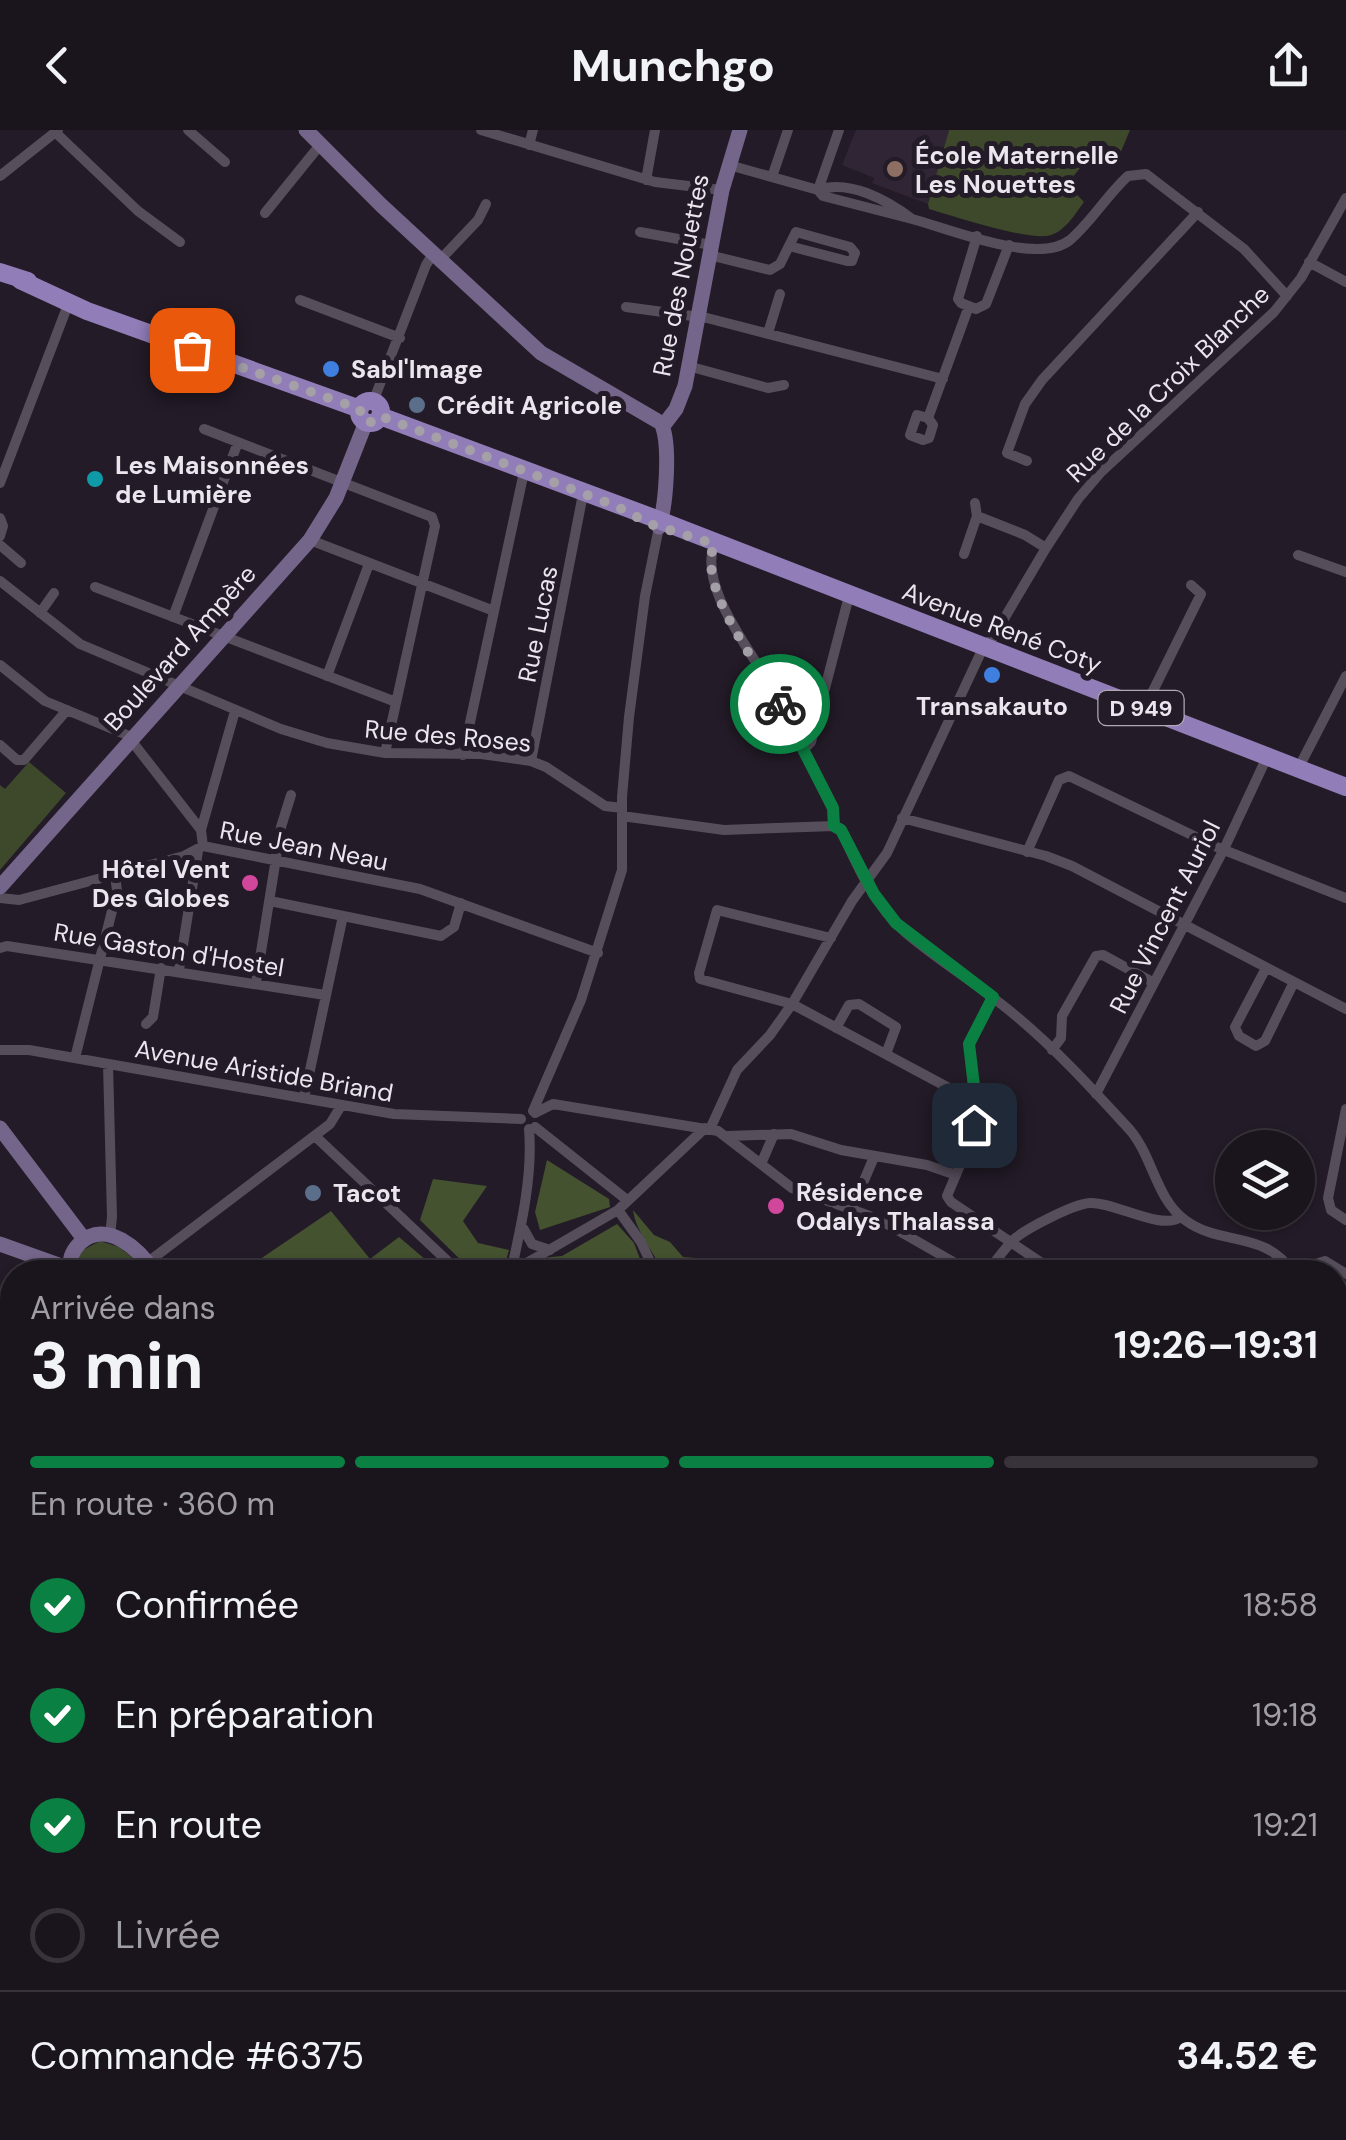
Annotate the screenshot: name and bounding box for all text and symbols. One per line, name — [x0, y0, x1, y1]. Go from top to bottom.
text: Munchgo — [571, 36, 775, 95]
icon: back — [30, 38, 85, 93]
icon: share — [1261, 38, 1316, 93]
place label: École Maternelle Les Nouettes — [915, 139, 1119, 201]
marker: École Maternelle Les Nouettes — [884, 158, 906, 180]
street label: Rue des Nouettes — [645, 171, 717, 379]
street label: Rue de la Croix Blanche — [1059, 278, 1277, 490]
pin — [150, 308, 235, 393]
icon: bag — [165, 323, 220, 378]
place label: Sabl'Image — [351, 353, 483, 386]
marker: Sabl'Image — [320, 358, 342, 380]
place label: Crédit Agricole — [437, 389, 622, 422]
marker: Crédit Agricole — [406, 394, 428, 416]
place label: Les Maisonnées de Lumière — [115, 449, 309, 511]
marker: Les Maisonnées de Lumière — [84, 468, 106, 490]
street label: Boulevard Ampère — [97, 558, 263, 738]
street label: Rue Lucas — [511, 563, 565, 685]
street label: Avenue René Coty — [898, 575, 1107, 681]
courier — [730, 654, 830, 754]
marker: Transakauto — [981, 664, 1003, 686]
icon: bike — [753, 677, 808, 732]
place label: Transakauto — [916, 690, 1068, 723]
road number: D 949 — [1098, 691, 1184, 725]
street label: Rue des Roses — [363, 712, 533, 760]
street label: Rue Jean Neau — [217, 814, 391, 878]
street label: Rue Vincent Auriol — [1102, 815, 1228, 1019]
place label: Hôtel Vent Des Globes — [92, 853, 230, 915]
marker: Hôtel Vent Des Globes — [239, 872, 261, 894]
street label: Rue Gaston d'Hostel — [52, 916, 286, 984]
street label: Avenue Aristide Briand — [132, 1032, 396, 1110]
pin — [932, 1083, 1017, 1168]
icon: home — [947, 1098, 1002, 1153]
map controls — [1215, 1130, 1315, 1230]
button: layers — [1215, 1130, 1315, 1230]
place label: Résidence Odalys Thalassa — [796, 1176, 995, 1238]
place label: Tacot — [333, 1177, 401, 1210]
marker: Tacot — [302, 1182, 324, 1204]
marker: Résidence Odalys Thalassa — [765, 1195, 787, 1217]
text: Arrivée dans — [30, 1287, 215, 1329]
text: 19:26–19:31 — [1114, 1320, 1318, 1370]
text: 3 min — [30, 1324, 204, 1408]
text: En route · 360 m — [30, 1483, 275, 1525]
icon: check — [30, 1578, 85, 1633]
text: Confirmée — [115, 1580, 299, 1630]
text: 18:58 — [1243, 1584, 1318, 1626]
icon: check — [30, 1688, 85, 1743]
text: En préparation — [115, 1690, 374, 1740]
text: 19:18 — [1252, 1694, 1318, 1736]
icon: check — [30, 1798, 85, 1853]
text: En route — [115, 1800, 262, 1850]
text: 19:21 — [1253, 1804, 1318, 1846]
text: Livrée — [115, 1910, 221, 1960]
text: Commande #6375 — [30, 2031, 364, 2081]
text: 34.52 € — [1177, 2031, 1318, 2081]

